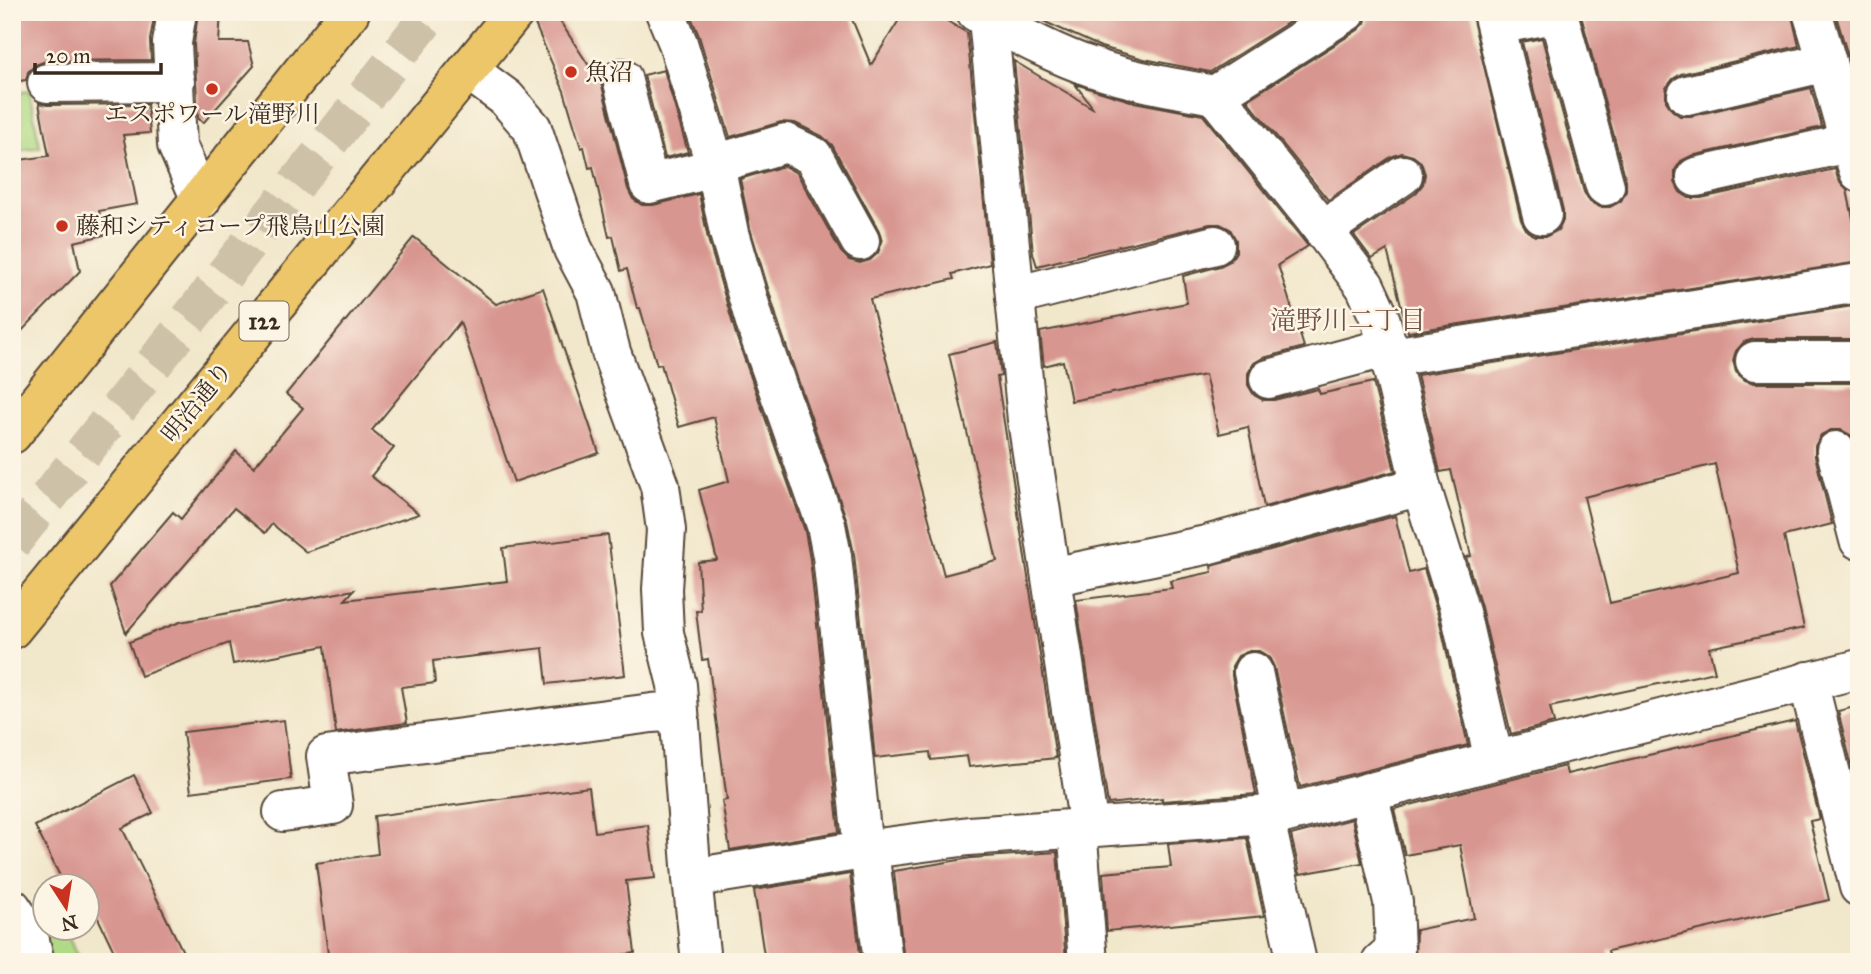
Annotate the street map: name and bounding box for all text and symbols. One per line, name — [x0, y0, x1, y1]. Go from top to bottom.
scale bar — [35, 32, 161, 76]
text: 20 m — [46, 43, 91, 69]
place label: 魚沼 — [585, 57, 633, 87]
marker: 魚沼 — [563, 64, 579, 80]
marker: エスポワール滝野川 — [204, 81, 220, 97]
place label: エスポワール滝野川 — [104, 99, 320, 129]
place label: 藤和シティコープ飛鳥山公園 — [76, 211, 385, 241]
marker: 藤和シティコープ飛鳥山公園 — [54, 218, 70, 234]
road number: 122 — [240, 302, 288, 340]
district label: 滝野川二丁目 — [1270, 304, 1426, 336]
street label: 明治通り — [155, 355, 239, 449]
north arrow — [32, 872, 102, 942]
text: N — [59, 910, 80, 936]

